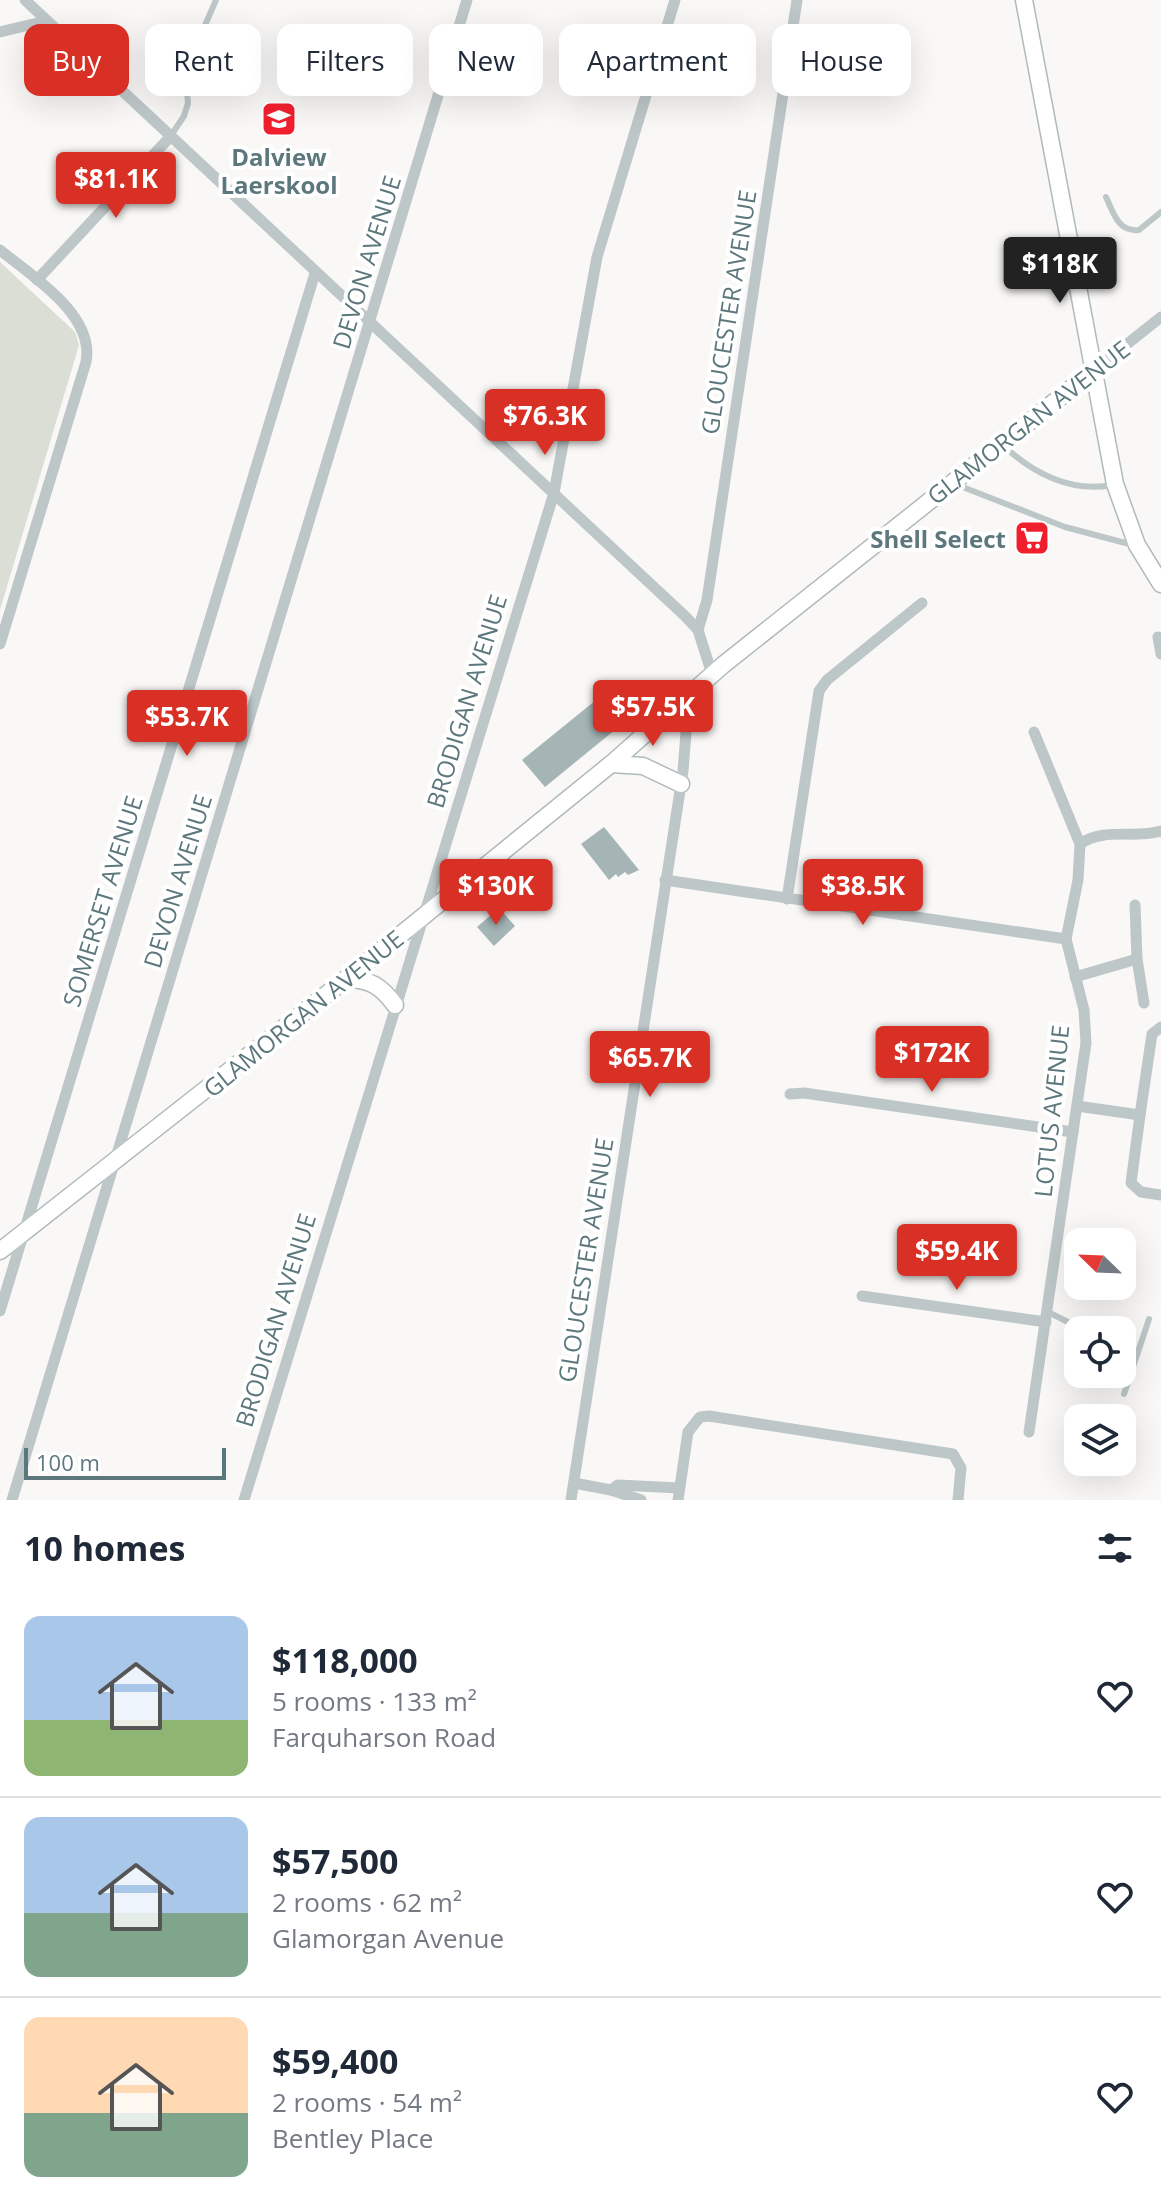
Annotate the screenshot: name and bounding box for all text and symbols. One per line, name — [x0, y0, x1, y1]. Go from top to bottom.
chip: Buy — [24, 24, 129, 96]
chip: Rent — [145, 24, 261, 96]
chip: Filters — [277, 24, 413, 96]
chip: New — [429, 24, 543, 96]
chip: Apartment — [559, 24, 756, 96]
chip: House — [772, 24, 911, 96]
school or university icon: Dalview Laerskool — [260, 100, 298, 138]
place label: Dalview Laerskool — [221, 140, 338, 201]
pin: $81.1K — [51, 152, 181, 220]
text: $81.1K — [74, 160, 158, 196]
street label: DEVON AVENUE — [324, 171, 408, 353]
street label: GLOUCESTER AVENUE — [692, 187, 764, 437]
pin: $118K — [1004, 237, 1116, 305]
text: $118K — [1022, 245, 1098, 281]
street label: GLAMORGAN AVENUE — [920, 332, 1136, 512]
pin: $76.3K — [480, 389, 610, 457]
text: $76.3K — [503, 397, 587, 433]
supermarket icon: Shell Select — [1013, 519, 1051, 557]
place label: Shell Select — [870, 522, 1006, 555]
street label: BRODIGAN AVENUE — [418, 590, 514, 812]
pin: $57.5K — [588, 680, 718, 748]
text: $57.5K — [611, 688, 695, 724]
pin: $53.7K — [122, 690, 252, 758]
text: $53.7K — [145, 698, 229, 734]
street label: DEVON AVENUE — [135, 790, 219, 972]
street label: SOMERSET AVENUE — [54, 791, 150, 1011]
pin: $130K — [440, 859, 552, 927]
pin: $38.5K — [798, 859, 928, 927]
text: $130K — [458, 867, 534, 903]
text: $38.5K — [821, 867, 905, 903]
street label: GLAMORGAN AVENUE — [196, 922, 410, 1104]
street label: LOTUS AVENUE — [1026, 1023, 1076, 1199]
pin: $172K — [876, 1026, 988, 1094]
pin: $65.7K — [585, 1031, 715, 1099]
text: $172K — [894, 1034, 970, 1070]
text: $65.7K — [608, 1039, 692, 1075]
street label: GLOUCESTER AVENUE — [549, 1135, 621, 1385]
street label: BRODIGAN AVENUE — [227, 1209, 323, 1431]
pin: $59.4K — [892, 1224, 1022, 1292]
north arrow — [1064, 1228, 1136, 1300]
map controls — [1064, 1228, 1136, 1476]
text: $59.4K — [915, 1232, 999, 1268]
button: locate — [1064, 1316, 1136, 1388]
button: layers — [1064, 1404, 1136, 1476]
scale bar — [24, 1444, 226, 1480]
text: 100 m — [36, 1447, 100, 1477]
text: 10 homes — [24, 1525, 185, 1571]
icon: filters — [1093, 1526, 1137, 1570]
text: $118,000 — [272, 1637, 418, 1683]
icon: home — [88, 1648, 184, 1744]
icon: heart — [1093, 1674, 1137, 1718]
text: 5 rooms · 133 m² — [272, 1683, 477, 1719]
text: Farquharson Road — [272, 1719, 496, 1755]
text: $57,500 — [272, 1838, 398, 1884]
icon: home — [88, 1849, 184, 1945]
icon: heart — [1093, 1875, 1137, 1919]
text: 2 rooms · 62 m² — [272, 1884, 462, 1920]
text: Glamorgan Avenue — [272, 1920, 504, 1956]
text: $59,400 — [272, 2038, 398, 2084]
icon: home — [88, 2049, 184, 2145]
icon: heart — [1093, 2075, 1137, 2119]
text: 2 rooms · 54 m² — [272, 2084, 462, 2120]
text: Bentley Place — [272, 2120, 433, 2156]

